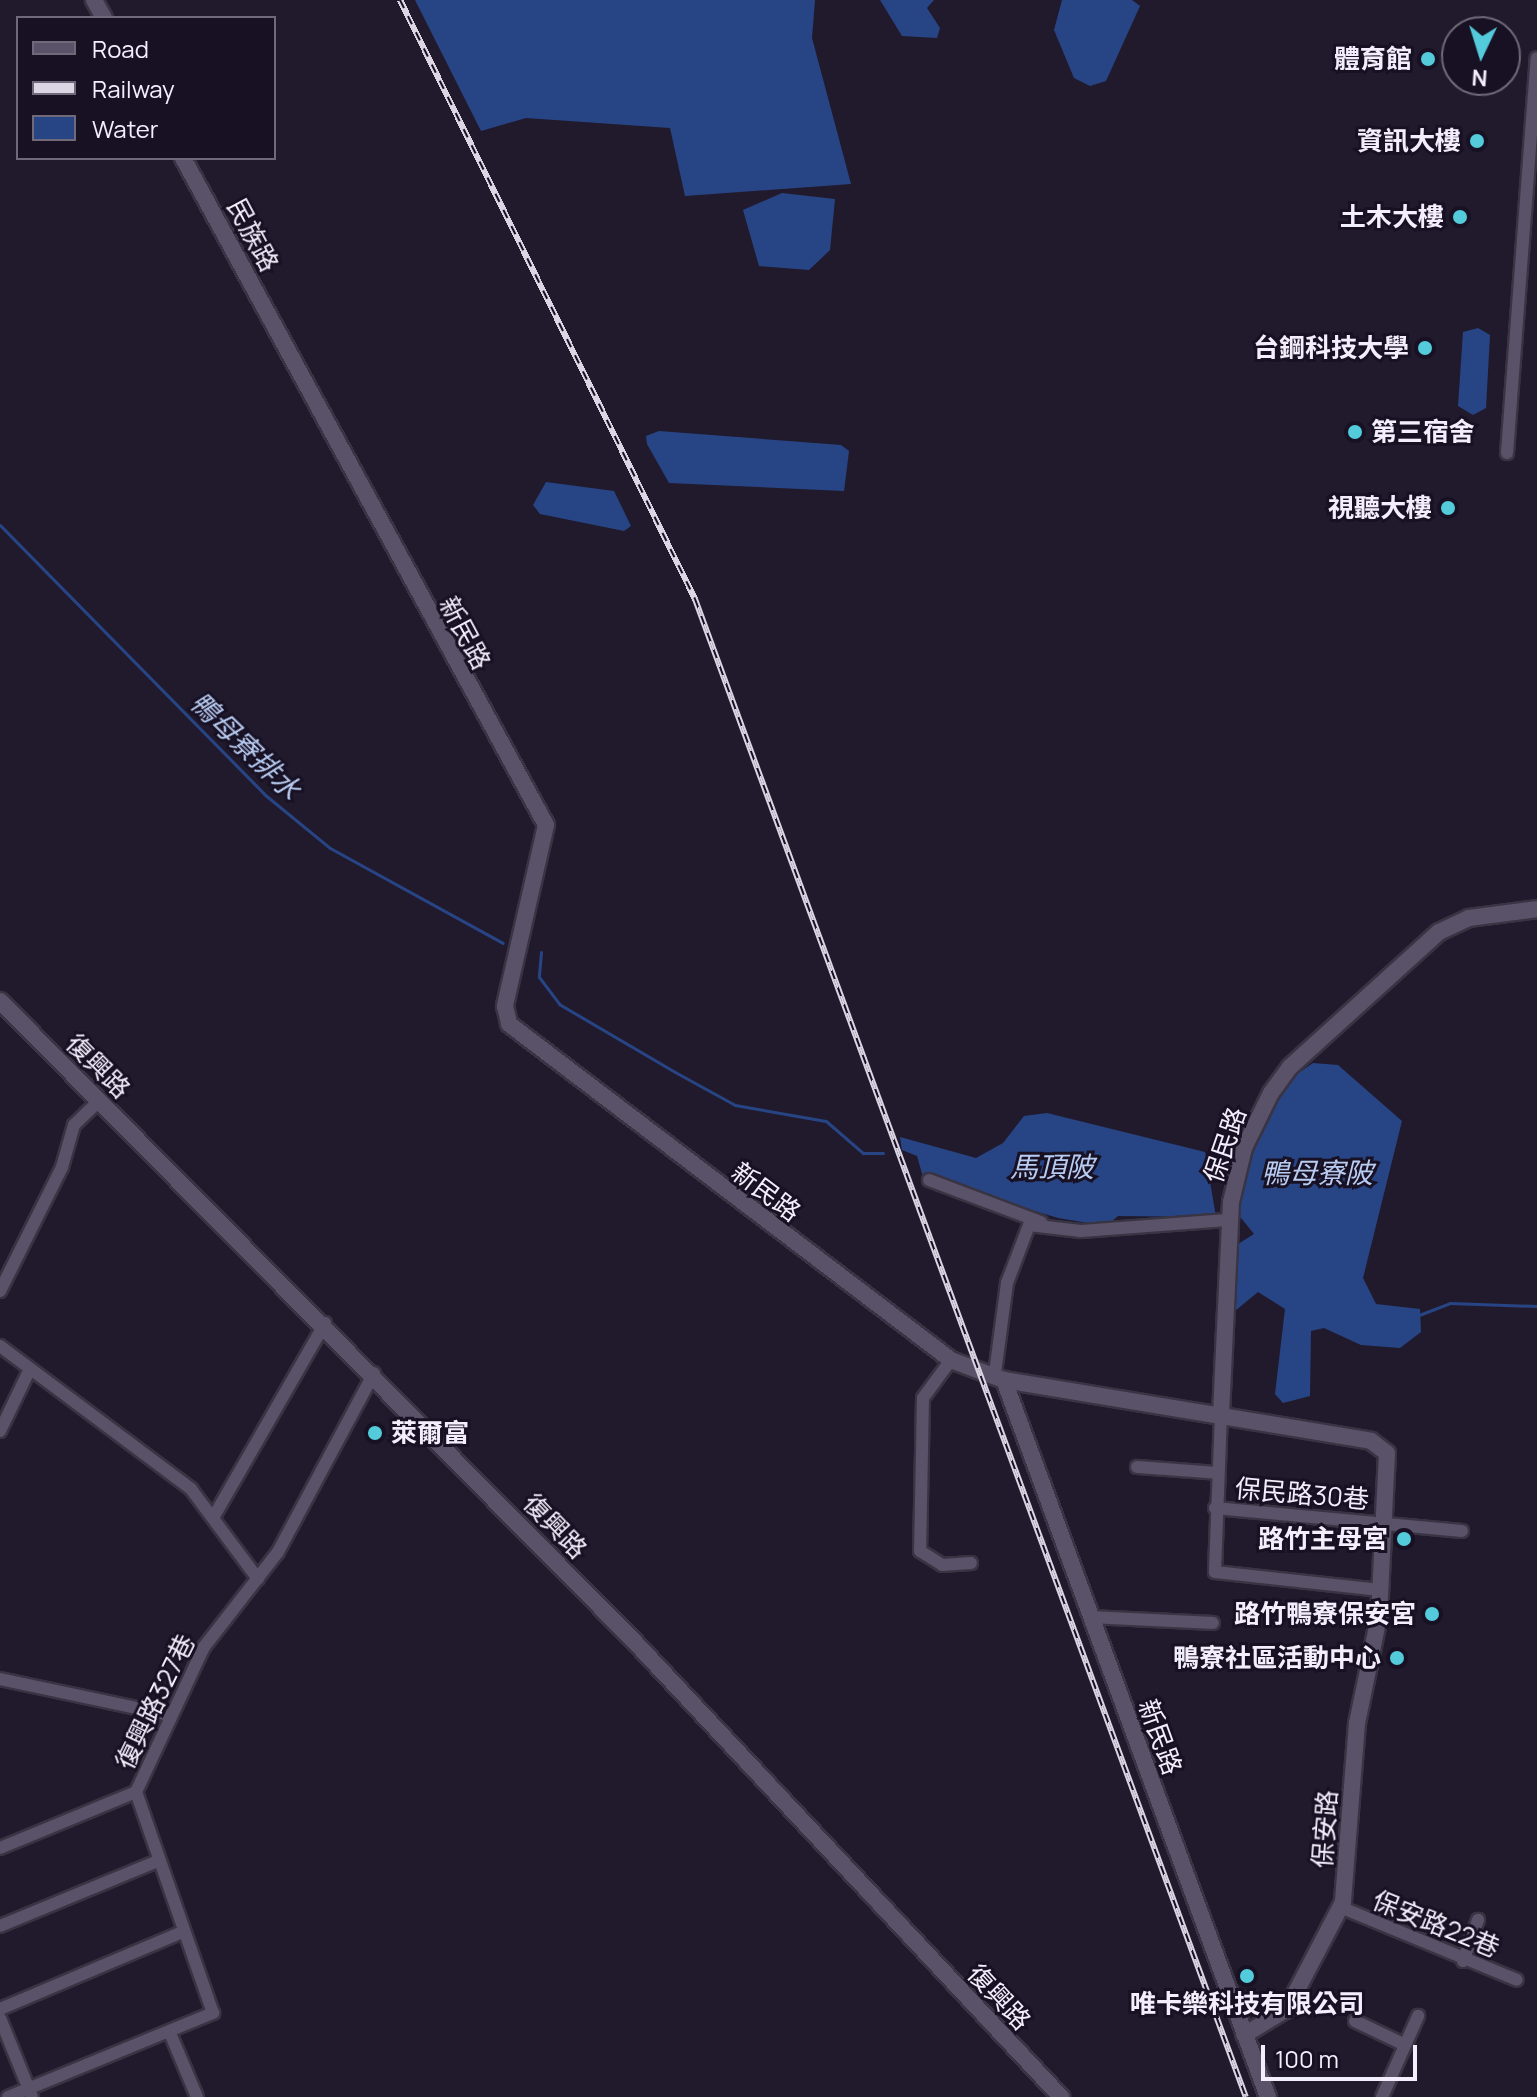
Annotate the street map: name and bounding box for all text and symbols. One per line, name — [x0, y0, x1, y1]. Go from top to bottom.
legend — [16, 16, 276, 160]
north arrow — [1441, 16, 1521, 96]
text: Road — [92, 32, 149, 65]
place label: 體育館 — [1334, 43, 1412, 75]
marker: 體育館 — [1419, 50, 1437, 68]
text: N — [1471, 62, 1488, 93]
text: Railway — [92, 72, 175, 105]
text: Water — [92, 112, 159, 145]
place label: 資訊大樓 — [1357, 125, 1461, 157]
marker: 資訊大樓 — [1468, 132, 1486, 150]
street label: 民族路 — [221, 193, 285, 277]
place label: 土木大樓 — [1340, 201, 1444, 233]
marker: 土木大樓 — [1451, 208, 1469, 226]
place label: 台鋼科技大學 — [1253, 332, 1409, 364]
marker: 台鋼科技大學 — [1416, 339, 1434, 357]
place label: 第三宿舍 — [1371, 416, 1475, 448]
marker: 第三宿舍 — [1346, 423, 1364, 441]
place label: 視聽大樓 — [1328, 492, 1432, 524]
marker: 視聽大樓 — [1439, 499, 1457, 517]
street label: 新民路 — [433, 591, 497, 675]
water label: 鴨母寮排水 — [184, 684, 308, 806]
street label: 復興路 — [59, 1027, 137, 1105]
street label: 保民路 — [1198, 1103, 1252, 1187]
water label: 馬頂陂 — [1010, 1149, 1094, 1183]
water label: 鴨母寮陂 — [1261, 1155, 1373, 1189]
street label: 新民路 — [725, 1156, 807, 1228]
place label: 萊爾富 — [391, 1417, 469, 1449]
marker: 萊爾富 — [366, 1424, 384, 1442]
street label: 保民路30巷 — [1234, 1473, 1370, 1515]
street label: 復興路 — [517, 1487, 593, 1565]
place label: 路竹主母宮 — [1258, 1523, 1388, 1555]
marker: 路竹主母宮 — [1395, 1530, 1413, 1548]
place label: 路竹鴨寮保安宮 — [1234, 1598, 1416, 1630]
marker: 路竹鴨寮保安宮 — [1423, 1605, 1441, 1623]
street label: 復興路327巷 — [109, 1629, 201, 1775]
place label: 鴨寮社區活動中心 — [1173, 1642, 1381, 1674]
marker: 鴨寮社區活動中心 — [1388, 1649, 1406, 1667]
street label: 新民路 — [1132, 1695, 1188, 1779]
street label: 保安路 — [1307, 1789, 1343, 1869]
street label: 保安路22巷 — [1368, 1885, 1504, 1963]
street label: 復興路 — [961, 1958, 1037, 2036]
marker: 唯卡樂科技有限公司 — [1238, 1967, 1256, 1985]
place label: 唯卡樂科技有限公司 — [1130, 1988, 1364, 2020]
scale bar — [1265, 2029, 1421, 2079]
text: 100 m — [1275, 2042, 1339, 2075]

